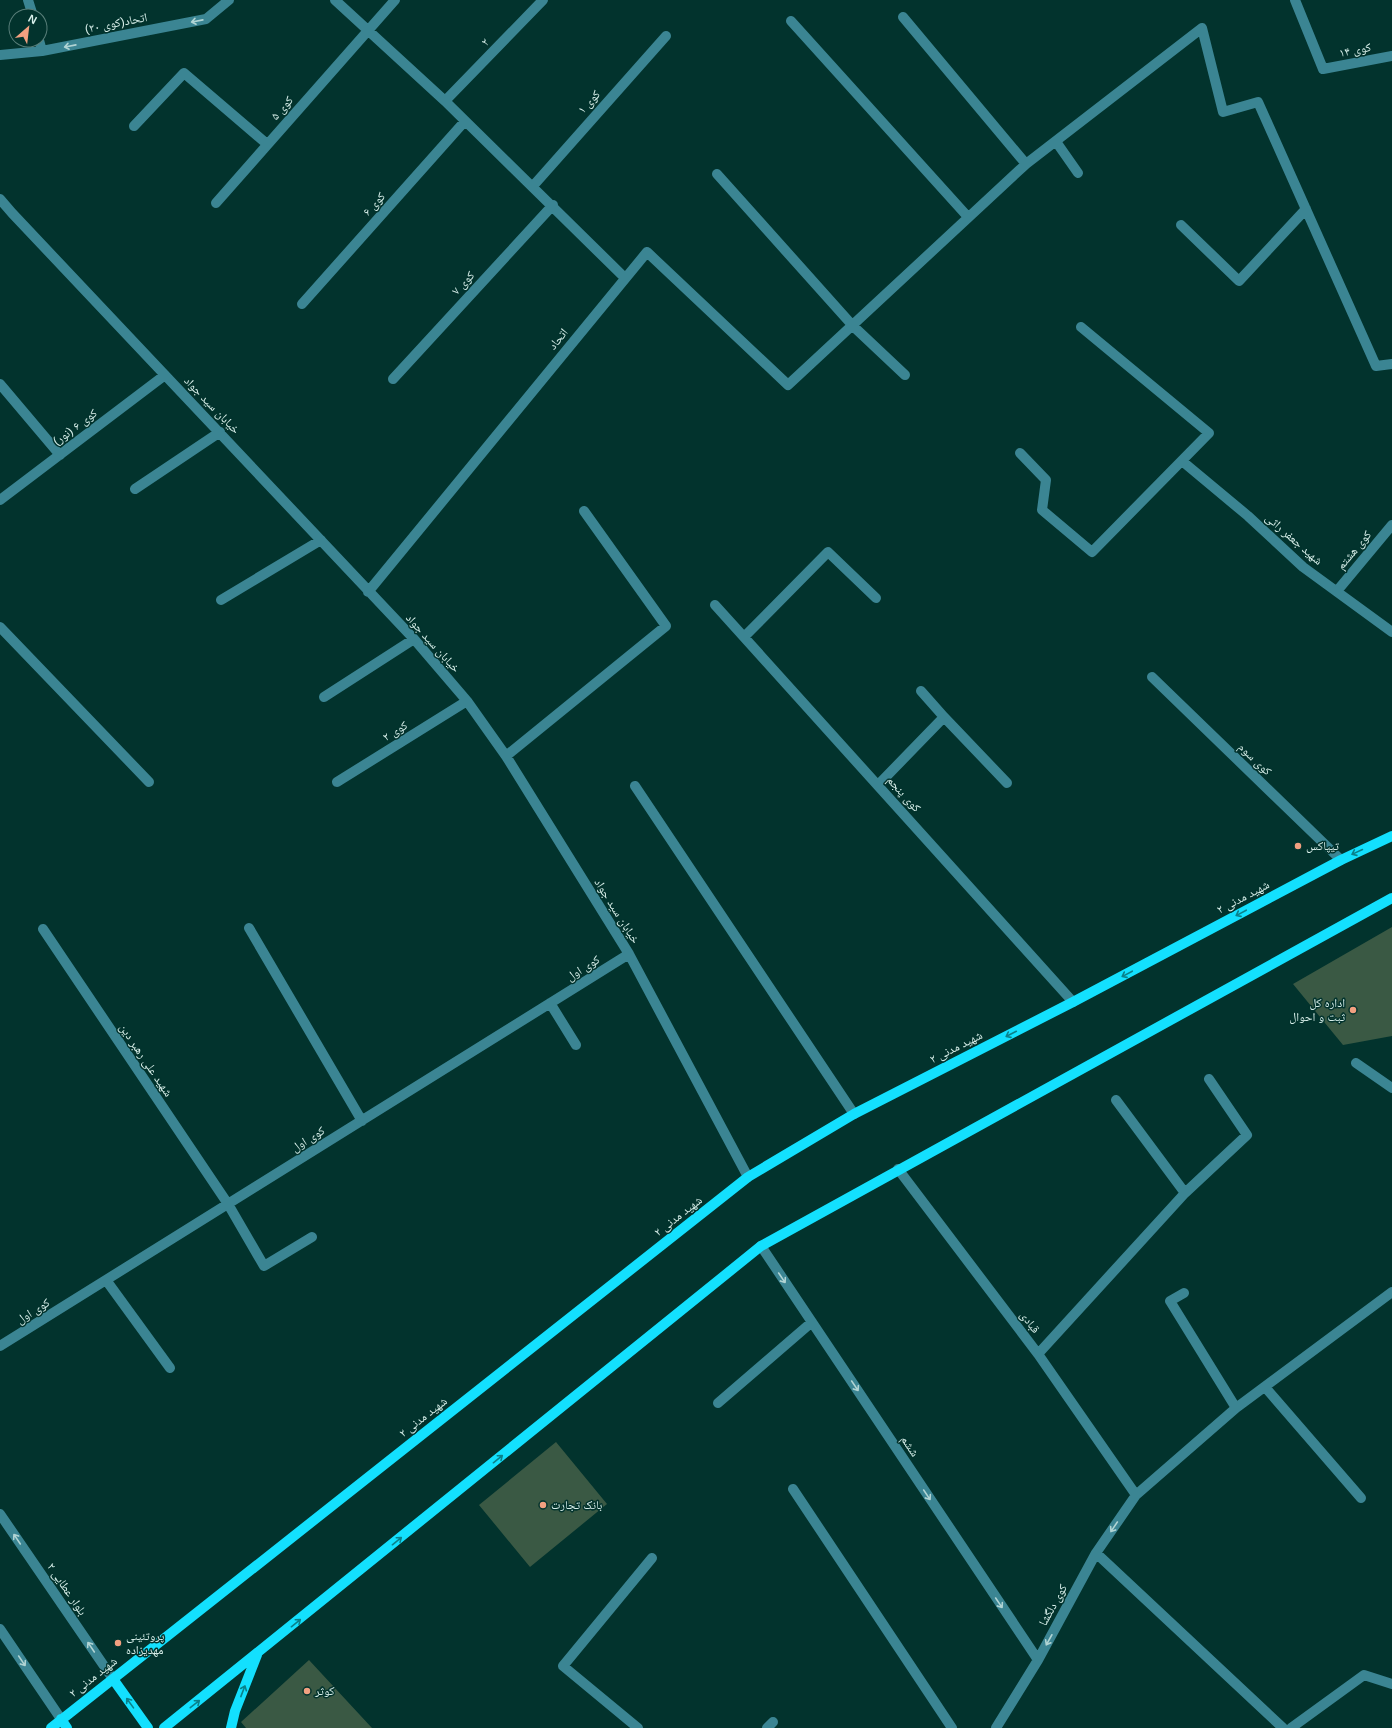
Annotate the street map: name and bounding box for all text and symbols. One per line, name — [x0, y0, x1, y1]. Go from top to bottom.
north arrow — [8, 8, 48, 48]
street label: اتحاد(کوی ۲۰) — [84, 10, 148, 36]
text: N — [26, 12, 39, 26]
one-way arrow — [191, 17, 204, 25]
street label: ۲ — [478, 35, 492, 49]
street label: کوی ۱۴ — [1338, 40, 1372, 60]
one-way arrow — [63, 42, 76, 50]
street label: کوی ۱ — [575, 87, 603, 117]
street label: کوی ۵ — [268, 93, 296, 123]
street label: کوی ۶ — [360, 189, 388, 219]
street label: کوی ۷ — [449, 268, 477, 298]
street label: اتحاد — [545, 326, 571, 352]
street label: خیابان سید جواد — [181, 374, 243, 437]
street label: کوی ۶ (نور) — [50, 406, 100, 448]
street label: شهید جعفر راثی — [1262, 510, 1325, 568]
street label: کوی هشتم — [1334, 528, 1375, 573]
street label: خیابان سید جواد — [403, 611, 463, 676]
street label: کوی ۲ — [380, 718, 410, 744]
street label: کوی سوم — [1235, 740, 1275, 779]
street label: کوی پنجم — [884, 773, 924, 815]
place label: تیپاکس — [1306, 839, 1339, 853]
marker: تیپاکس — [1293, 841, 1303, 851]
one-way arrow — [1351, 849, 1363, 856]
street label: خیابان سید جواد — [591, 876, 643, 947]
street label: شهید مدنی ۲ — [1214, 877, 1272, 917]
one-way arrow — [1236, 909, 1248, 917]
street label: کوی اول — [564, 952, 602, 984]
one-way arrow — [1121, 970, 1133, 978]
place label: اداره کل ثبت و احوال — [1289, 996, 1346, 1024]
marker: اداره کل ثبت و احوال — [1348, 1005, 1358, 1015]
street label: شهید علی رهبر دین — [116, 1021, 176, 1099]
street label: شهید مدنی ۲ — [927, 1028, 985, 1066]
one-way arrow — [1006, 1031, 1018, 1038]
street label: کوی اول — [289, 1123, 327, 1155]
street label: شهید مدنی ۲ — [651, 1193, 705, 1239]
one-way arrow — [778, 1273, 787, 1284]
street label: کوی اول — [14, 1295, 52, 1327]
street label: قبادی — [1017, 1308, 1043, 1336]
one-way arrow — [851, 1381, 859, 1392]
street label: شهید مدنی ۲ — [396, 1394, 450, 1440]
street label: ششم — [897, 1433, 922, 1460]
one-way arrow — [493, 1454, 504, 1463]
one-way arrow — [923, 1489, 931, 1500]
place label: بانک تجارت — [551, 1498, 602, 1512]
marker: بانک تجارت — [538, 1500, 548, 1510]
one-way arrow — [1110, 1522, 1118, 1533]
one-way arrow — [13, 1534, 21, 1545]
one-way arrow — [392, 1536, 403, 1545]
street label: بلوار عطایی ۲ — [44, 1560, 90, 1618]
street label: کوی دلگشا — [1036, 1582, 1070, 1628]
one-way arrow — [995, 1597, 1004, 1608]
one-way arrow — [291, 1618, 302, 1627]
place label: پروتئينی مهديزاده — [126, 1629, 165, 1657]
one-way arrow — [1044, 1634, 1052, 1646]
marker: پروتئينی مهديزاده — [113, 1638, 123, 1648]
one-way arrow — [87, 1641, 95, 1652]
street label: شهید مدنی ۲ — [66, 1654, 120, 1700]
one-way arrow — [18, 1656, 26, 1667]
place label: کوثر — [314, 1684, 335, 1698]
one-way arrow — [239, 1686, 247, 1698]
marker: کوثر — [302, 1686, 312, 1696]
one-way arrow — [126, 1698, 134, 1709]
one-way arrow — [189, 1699, 200, 1708]

